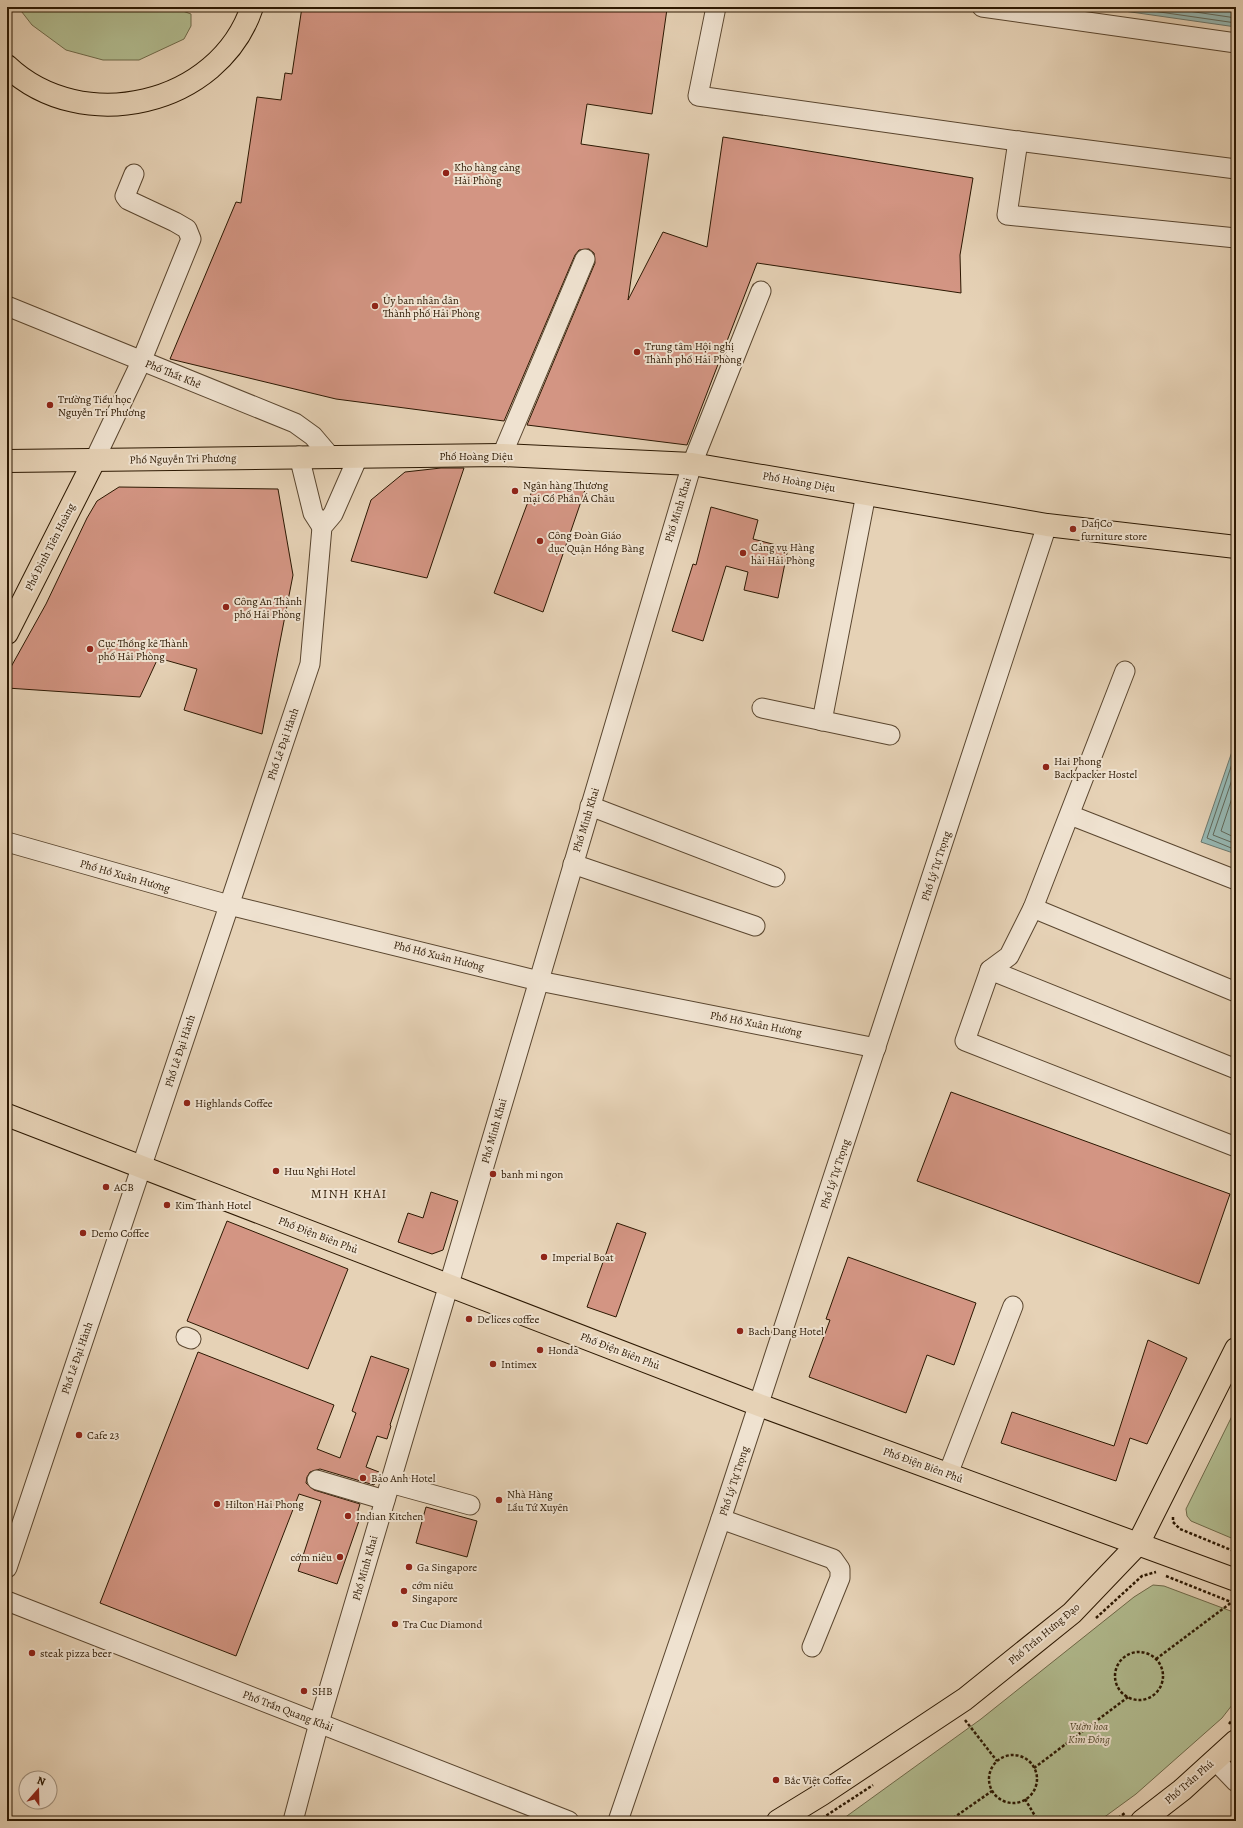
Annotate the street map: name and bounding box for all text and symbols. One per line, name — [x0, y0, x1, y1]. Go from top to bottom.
place label: Kho hàng cảng Hải Phòng — [454, 160, 521, 188]
marker: Kho hàng cảng Hải Phòng — [441, 168, 451, 178]
place label: Ủy ban nhân dân Thành phố Hải Phòng — [383, 293, 480, 321]
marker: Ủy ban nhân dân Thành phố Hải Phòng — [370, 301, 380, 311]
place label: Trung tâm Hội nghị Thành phố Hải Phòng — [645, 339, 742, 367]
marker: Trung tâm Hội nghị Thành phố Hải Phòng — [632, 347, 642, 357]
street label: Phố Thất Khê — [143, 356, 203, 392]
place label: Trường Tiểu học Nguyễn Tri Phương — [58, 392, 146, 420]
marker: Trường Tiểu học Nguyễn Tri Phương — [45, 400, 55, 410]
street label: Phố Hoàng Diệu — [439, 449, 513, 464]
street label: Phố Nguyễn Tri Phương — [129, 451, 237, 467]
street label: Phố Hoàng Diệu — [761, 468, 837, 496]
street label: Phố Minh Khai — [661, 476, 695, 544]
place label: Ngân hàng Thương mại Cổ Phần Á Châu — [523, 478, 615, 506]
marker: Ngân hàng Thương mại Cổ Phần Á Châu — [510, 486, 520, 496]
street label: Phố Đinh Tiên Hoàng — [21, 500, 79, 594]
place label: DafjCo furniture store — [1081, 516, 1147, 544]
marker: DafjCo furniture store — [1068, 524, 1078, 534]
place label: Công Đoàn Giáo dục Quận Hồng Bàng — [548, 528, 645, 556]
marker: Công Đoàn Giáo dục Quận Hồng Bàng — [535, 536, 545, 546]
place label: Cảng vụ Hàng hải Hải Phòng — [751, 540, 815, 568]
marker: Cảng vụ Hàng hải Hải Phòng — [738, 548, 748, 558]
place label: Công An Thành phố Hải Phòng — [234, 594, 302, 622]
marker: Công An Thành phố Hải Phòng — [221, 602, 231, 612]
place label: Cục Thống kê Thành phố Hải Phòng — [98, 636, 188, 664]
marker: Cục Thống kê Thành phố Hải Phòng — [85, 644, 95, 654]
street label: Phố Lê Đại Hành — [264, 706, 302, 782]
place label: Hai Phong Backpacker Hostel — [1054, 754, 1138, 782]
marker: Hai Phong Backpacker Hostel — [1041, 762, 1051, 772]
street label: Phố Minh Khai — [569, 786, 603, 854]
street label: Phố Lý Tự Trọng — [918, 829, 955, 903]
street label: Phố Hồ Xuân Hương — [78, 856, 172, 896]
street label: Phố Hồ Xuân Hương — [392, 937, 486, 975]
street label: Phố Hồ Xuân Hương — [709, 1008, 804, 1040]
street label: Phố Lê Đại Hành — [161, 1013, 199, 1089]
place label: Highlands Coffee — [195, 1096, 273, 1111]
street label: Phố Minh Khai — [478, 1097, 510, 1165]
marker: Highlands Coffee — [182, 1098, 192, 1108]
street label: Phố Lý Tự Trọng — [817, 1137, 854, 1211]
place label: Huu Nghi Hotel — [284, 1164, 356, 1179]
marker: Huu Nghi Hotel — [271, 1166, 281, 1176]
place label: banh mi ngon — [501, 1167, 563, 1182]
marker: banh mi ngon — [488, 1169, 498, 1179]
place label: ACB — [113, 1180, 134, 1195]
marker: ACB — [101, 1182, 111, 1192]
district label: MINH KHAI — [311, 1185, 387, 1202]
place label: Kim Thành Hotel — [175, 1198, 252, 1213]
marker: Kim Thành Hotel — [162, 1200, 172, 1210]
street label: Phố Điện Biên Phủ — [276, 1213, 360, 1257]
place label: Demo Coffee — [91, 1226, 149, 1241]
marker: Demo Coffee — [78, 1228, 88, 1238]
place label: Imperial Boat — [552, 1250, 614, 1265]
marker: Imperial Boat — [539, 1252, 549, 1262]
place label: De'lices coffee — [477, 1312, 539, 1327]
marker: De'lices coffee — [464, 1314, 474, 1324]
street label: Phố Lê Đại Hành — [58, 1320, 96, 1396]
place label: Bach Dang Hotel — [748, 1324, 824, 1339]
marker: Bach Dang Hotel — [735, 1326, 745, 1336]
street label: Phố Điện Biên Phủ — [578, 1329, 662, 1373]
place label: Honda — [548, 1343, 579, 1358]
marker: Honda — [535, 1345, 545, 1355]
place label: Intimex — [501, 1357, 537, 1372]
marker: Intimex — [488, 1359, 498, 1369]
place label: Cafe 23 — [87, 1428, 119, 1443]
marker: Cafe 23 — [74, 1430, 84, 1440]
street label: Phố Lý Tự Trọng — [716, 1444, 753, 1518]
street label: Phố Điện Biên Phủ — [881, 1444, 965, 1486]
place label: Bảo Anh Hotel — [371, 1471, 436, 1486]
marker: Bảo Anh Hotel — [358, 1473, 368, 1483]
place label: Nhà Hàng Lẩu Tứ Xuyên — [507, 1487, 568, 1515]
marker: Nhà Hàng Lẩu Tứ Xuyên — [494, 1495, 504, 1505]
place label: Hilton Hai Phong — [225, 1497, 304, 1512]
marker: Hilton Hai Phong — [212, 1499, 222, 1509]
place label: Indian Kitchen — [356, 1509, 423, 1524]
marker: Indian Kitchen — [343, 1511, 353, 1521]
street label: Phố Minh Khai — [349, 1534, 381, 1602]
place label: cớm niêu — [290, 1550, 332, 1565]
marker: cớm niêu — [335, 1552, 345, 1562]
place label: Ga Singapore — [417, 1560, 477, 1575]
marker: Ga Singapore — [404, 1562, 414, 1572]
place label: cớm niêu Singapore — [412, 1578, 458, 1606]
marker: cớm niêu Singapore — [399, 1586, 409, 1596]
street label: Phố Trần Hưng Đạo — [1005, 1599, 1083, 1668]
place label: Tra Cuc Diamond — [403, 1617, 482, 1632]
marker: Tra Cuc Diamond — [390, 1619, 400, 1629]
place label: steak pizza beer — [40, 1646, 112, 1661]
marker: steak pizza beer — [27, 1648, 37, 1658]
place label: SHB — [312, 1684, 333, 1699]
marker: SHB — [299, 1686, 309, 1696]
street label: Phố Trần Quang Khải — [240, 1687, 336, 1735]
park label: Vườn hoa Kim Đồng — [1068, 1719, 1110, 1747]
street label: Phố Trần Phú — [1161, 1756, 1217, 1808]
north arrow — [18, 1770, 58, 1810]
text: N — [35, 1773, 48, 1789]
place label: Bắc Việt Coffee — [784, 1773, 851, 1788]
marker: Bắc Việt Coffee — [771, 1775, 781, 1785]

